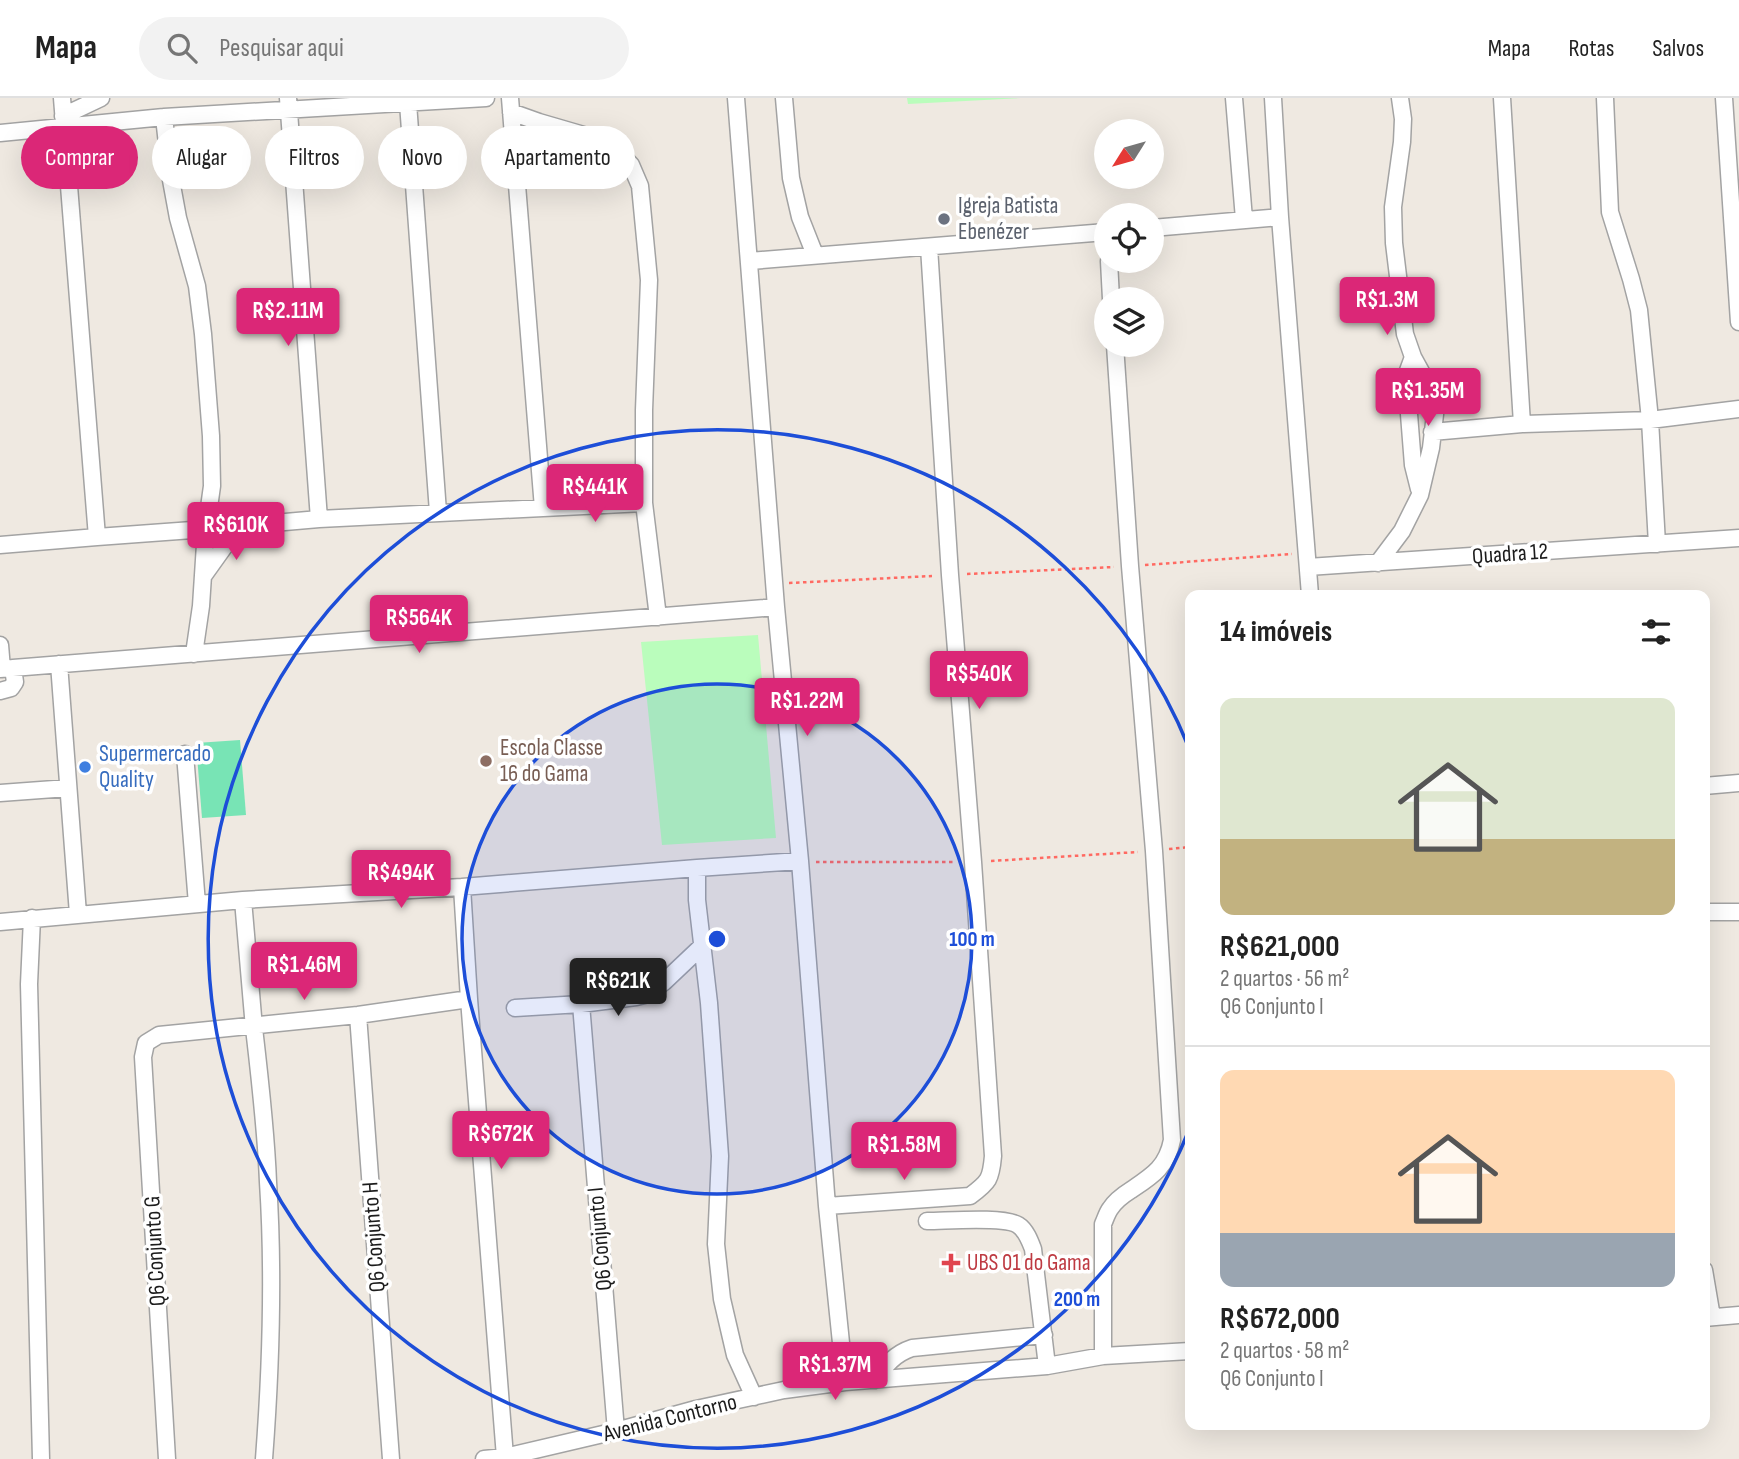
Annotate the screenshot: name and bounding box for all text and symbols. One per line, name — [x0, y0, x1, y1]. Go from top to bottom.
search box — [139, 17, 629, 80]
text: Mapa — [35, 28, 97, 68]
icon: search — [163, 29, 201, 67]
text: Pesquisar aqui — [219, 33, 344, 64]
text: Mapa — [1488, 34, 1531, 63]
text: Rotas — [1569, 34, 1614, 63]
text: Salvos — [1652, 34, 1704, 63]
north arrow — [1094, 119, 1164, 189]
map controls — [1094, 119, 1164, 357]
chip: Comprar — [21, 126, 138, 189]
chip: Alugar — [152, 126, 251, 189]
chip: Filtros — [265, 126, 364, 189]
chip: Novo — [378, 126, 467, 189]
chip: Apartamento — [481, 126, 635, 189]
place label: Igreja Batista Ebenézer — [958, 192, 1058, 246]
button: locate — [1094, 203, 1164, 273]
marker: Igreja Batista Ebenézer — [936, 211, 952, 227]
pin: R$1.3M — [1330, 278, 1444, 337]
text: R$1.3M — [1356, 286, 1418, 314]
button: layers — [1094, 287, 1164, 357]
pin: R$2.11M — [223, 288, 353, 348]
text: R$2.11M — [252, 297, 324, 325]
pin: R$1.35M — [1363, 368, 1493, 428]
text: R$1.35M — [1392, 377, 1464, 405]
pin: R$441K — [538, 464, 652, 524]
text: R$441K — [562, 473, 628, 501]
pin: R$610K — [179, 503, 293, 562]
text: R$610K — [203, 511, 269, 539]
street label: Quadra 12 — [1471, 537, 1549, 571]
pin: R$564K — [362, 596, 476, 655]
text: R$564K — [386, 604, 452, 632]
icon: filters — [1637, 613, 1675, 651]
text: 14 imóveis — [1220, 614, 1332, 650]
pin: R$540K — [922, 652, 1036, 711]
text: R$540K — [946, 660, 1012, 688]
pin: R$1.22M — [742, 678, 872, 738]
text: R$1.22M — [770, 687, 844, 715]
place label: Escola Classe 16 do Gama — [500, 734, 603, 788]
place label: Supermercado Quality — [99, 740, 211, 794]
icon: home — [1385, 744, 1511, 870]
marker: Escola Classe 16 do Gama — [478, 753, 494, 769]
marker: Supermercado Quality — [77, 759, 93, 775]
pin: R$494K — [344, 850, 458, 910]
text: R$494K — [368, 859, 434, 887]
centre of rings — [705, 927, 729, 951]
text: 100 m — [949, 927, 995, 952]
text: R$621,000 — [1220, 929, 1340, 965]
pin: R$1.46M — [239, 942, 369, 1002]
text: R$1.46M — [267, 951, 341, 979]
pin: R$621K — [561, 958, 675, 1018]
text: 2 quartos · 56 m² — [1220, 965, 1349, 993]
text: R$621K — [586, 967, 650, 995]
text: Q6 Conjunto I — [1220, 993, 1324, 1021]
pin: R$672K — [444, 1112, 558, 1171]
icon: home — [1385, 1116, 1511, 1242]
text: R$672K — [468, 1120, 534, 1148]
pin: R$1.58M — [839, 1122, 969, 1182]
text: R$1.58M — [867, 1131, 941, 1159]
street label: Q6 Conjunto H — [356, 1181, 392, 1293]
street label: Q6 Conjunto I — [582, 1186, 618, 1292]
street label: Q6 Conjunto G — [138, 1195, 172, 1307]
place label: UBS 01 do Gama — [967, 1249, 1091, 1277]
marker: UBS 01 do Gama — [941, 1253, 961, 1273]
text: 200 m — [1054, 1287, 1100, 1312]
text: R$672,000 — [1220, 1301, 1340, 1337]
text: 2 quartos · 58 m² — [1220, 1337, 1349, 1365]
pin: R$1.37M — [770, 1342, 900, 1402]
text: R$1.37M — [799, 1351, 871, 1379]
text: Q6 Conjunto I — [1220, 1365, 1324, 1393]
street label: Avenida Contorno — [599, 1388, 740, 1448]

